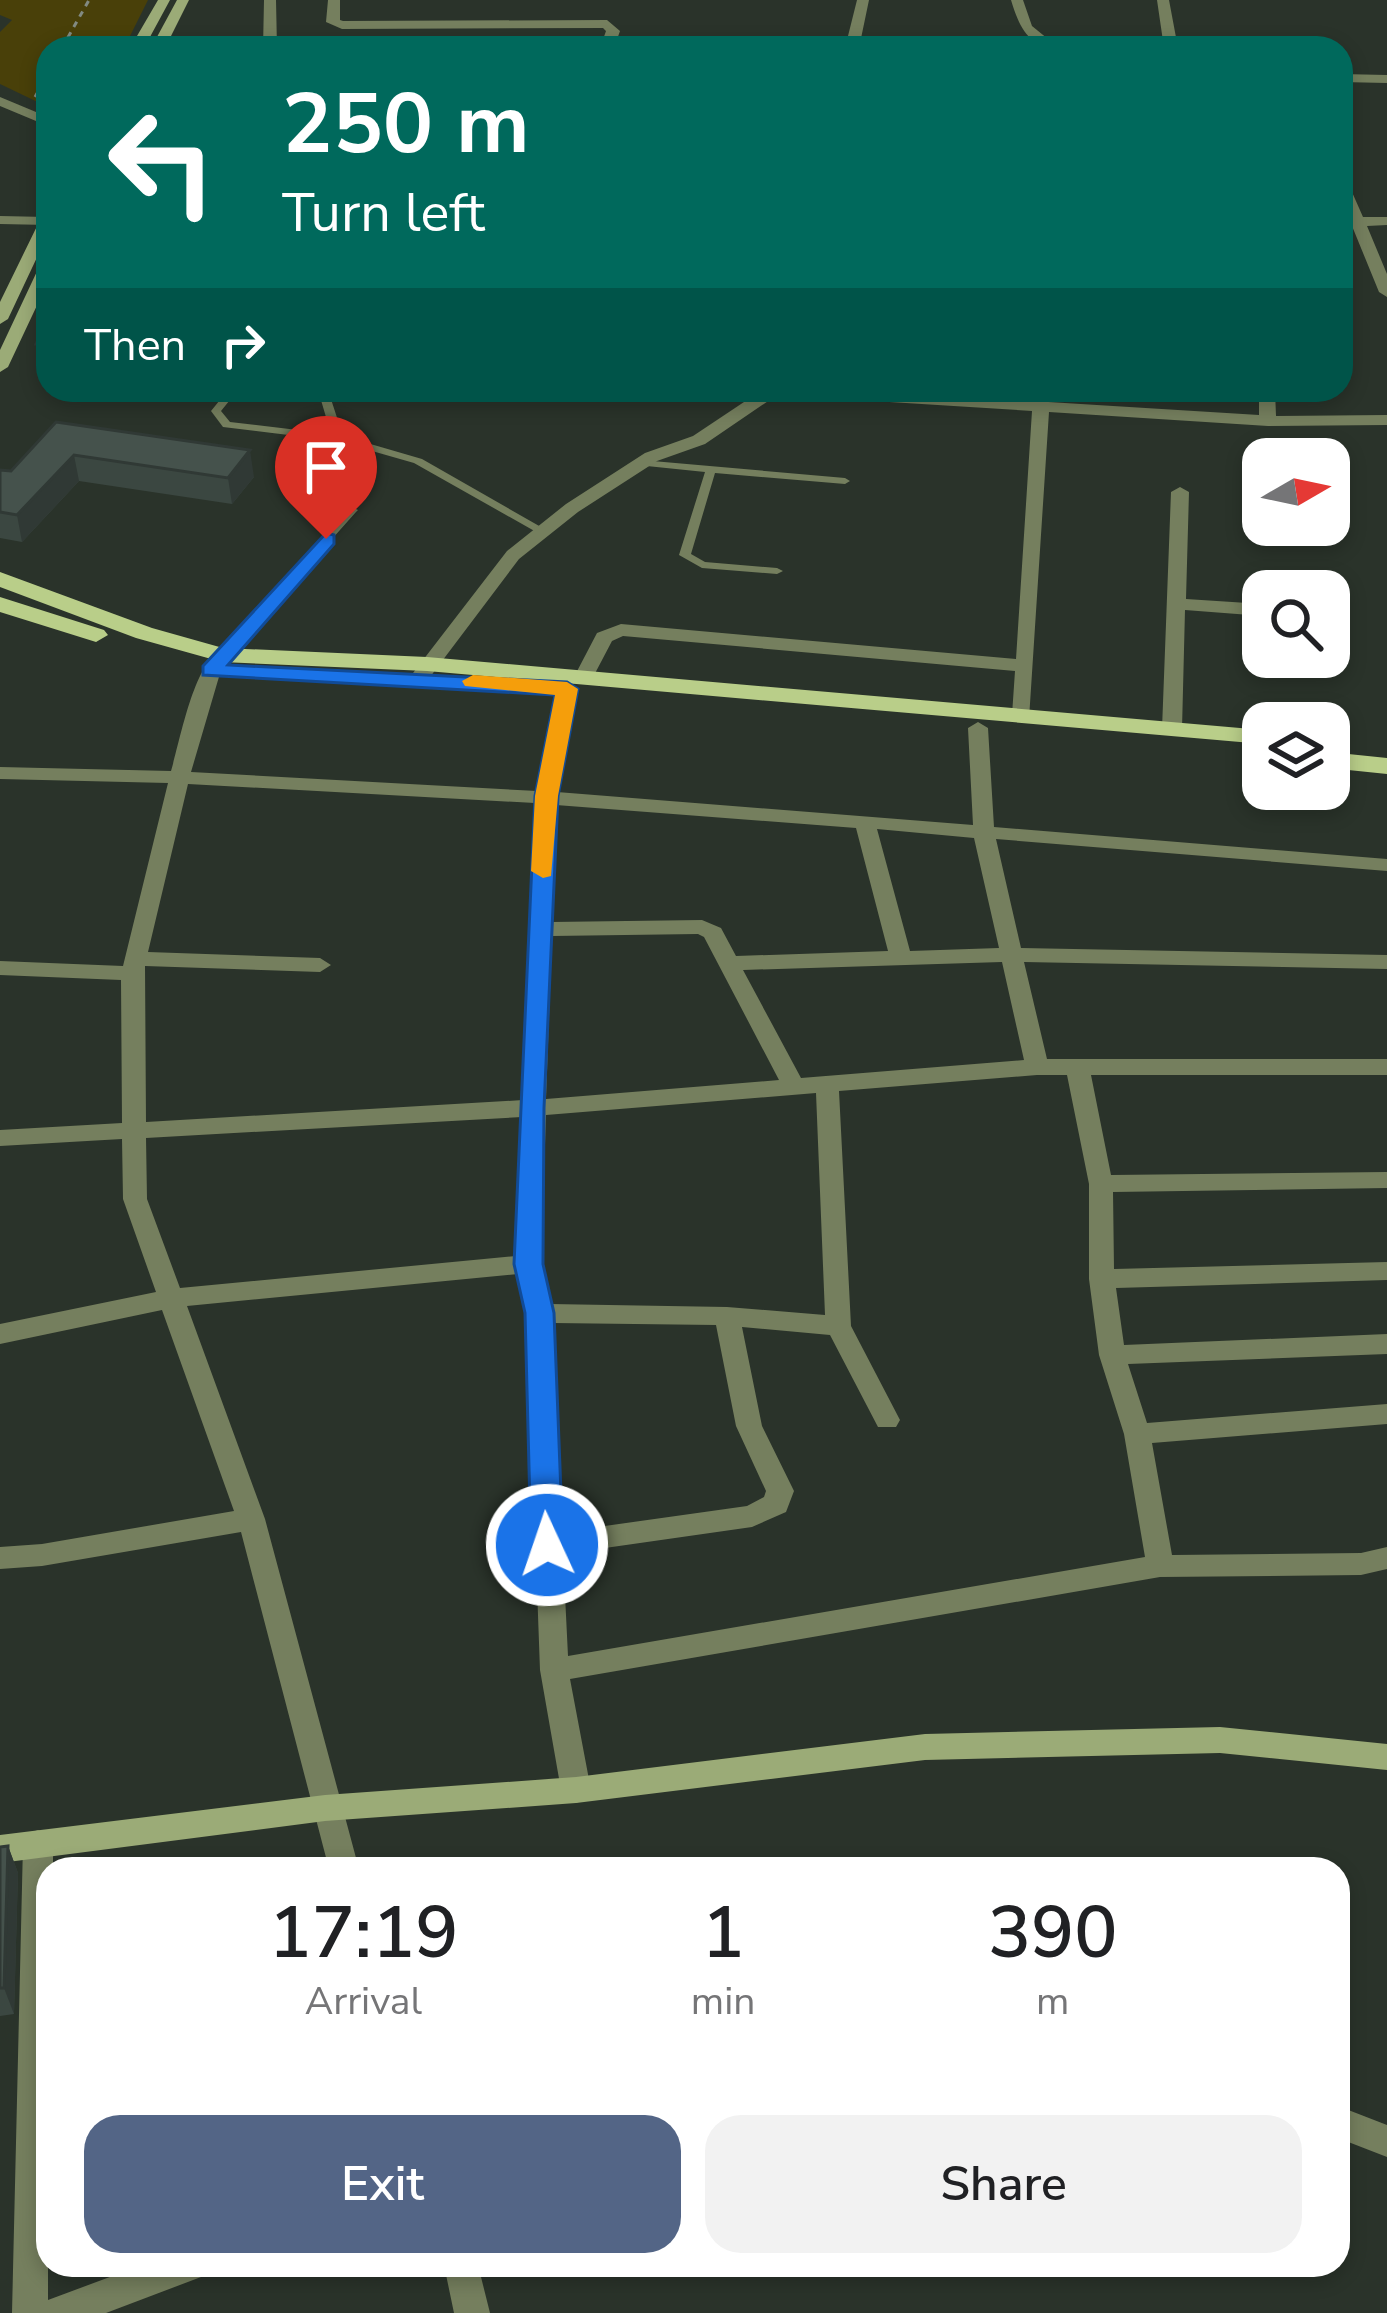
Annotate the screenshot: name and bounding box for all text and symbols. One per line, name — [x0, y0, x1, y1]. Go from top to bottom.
text: 250 m — [282, 67, 530, 182]
icon: left — [84, 84, 240, 240]
text: Turn left — [282, 176, 485, 250]
icon: right — [210, 312, 276, 378]
text: Then — [84, 315, 186, 376]
pin — [275, 416, 377, 539]
icon: arrive — [293, 434, 359, 500]
north arrow — [1242, 438, 1350, 546]
map controls — [1242, 438, 1350, 810]
button: search — [1242, 570, 1350, 678]
button: layers — [1242, 702, 1350, 810]
position arrow — [484, 1482, 610, 1608]
text: 17:19 — [268, 1884, 458, 1982]
text: 1 — [702, 1884, 745, 1982]
text: 390 — [988, 1884, 1117, 1982]
text: Arrival — [305, 1975, 422, 2028]
text: min — [691, 1975, 755, 2028]
text: m — [1036, 1975, 1069, 2028]
button: Exit — [84, 2115, 681, 2253]
button: Share — [705, 2115, 1302, 2253]

